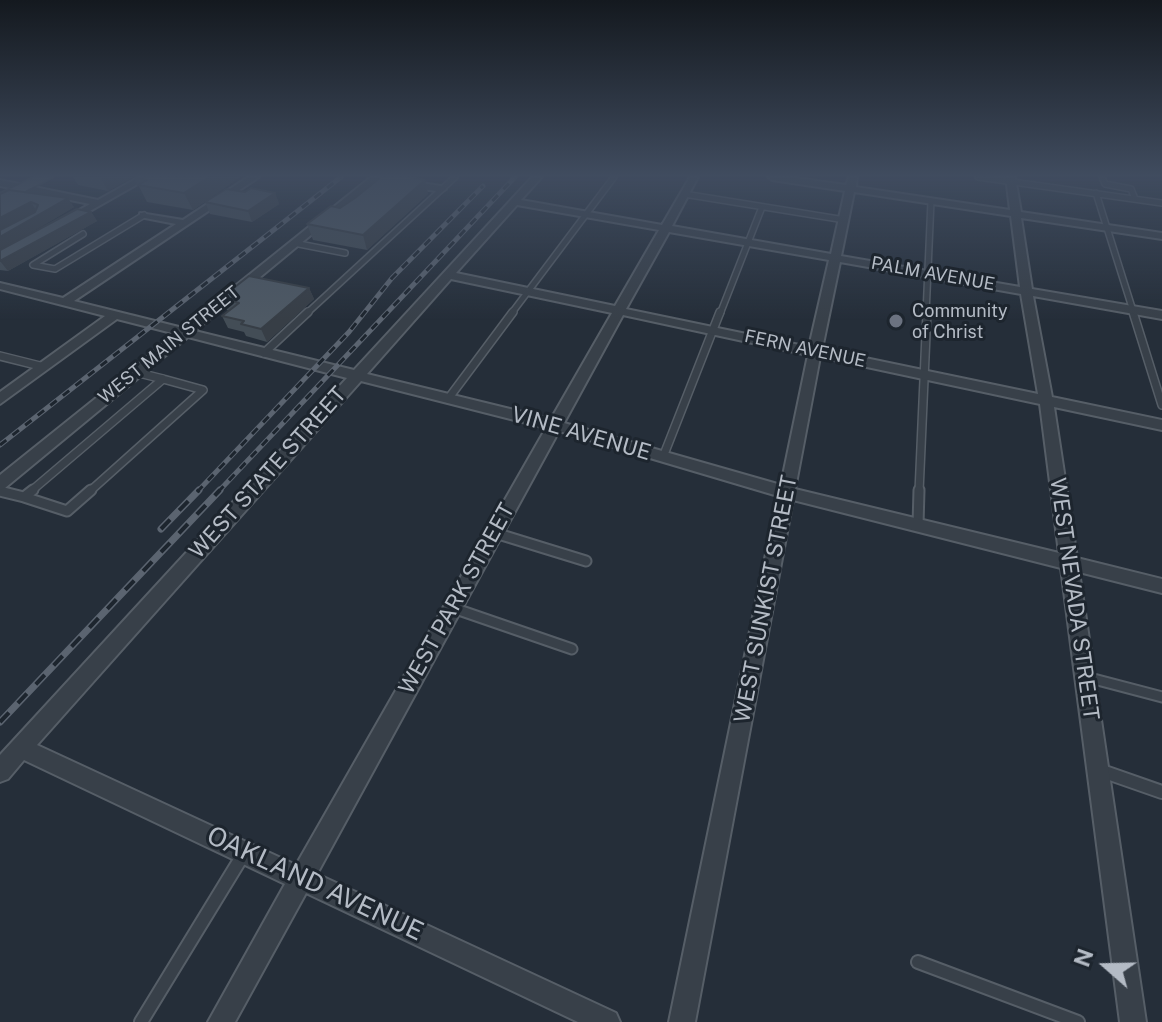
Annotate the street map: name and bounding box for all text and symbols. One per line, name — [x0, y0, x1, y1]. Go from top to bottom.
street label: PALM AVENUE — [869, 252, 997, 296]
street label: WEST MAIN STREET — [94, 282, 244, 408]
place label: Community of Christ — [912, 300, 1008, 342]
marker: Community of Christ — [887, 312, 905, 330]
street label: FERN AVENUE — [742, 326, 868, 372]
street label: WEST STATE STREET — [184, 382, 352, 564]
street label: VINE AVENUE — [508, 401, 654, 467]
street label: WEST SUNKIST STREET — [729, 473, 803, 725]
street label: WEST NEVADA STREET — [1044, 476, 1104, 722]
street label: WEST PARK STREET — [394, 499, 520, 699]
street label: OAKLAND AVENUE — [202, 820, 428, 948]
north arrow — [1066, 926, 1146, 1006]
text: N — [1068, 945, 1099, 970]

